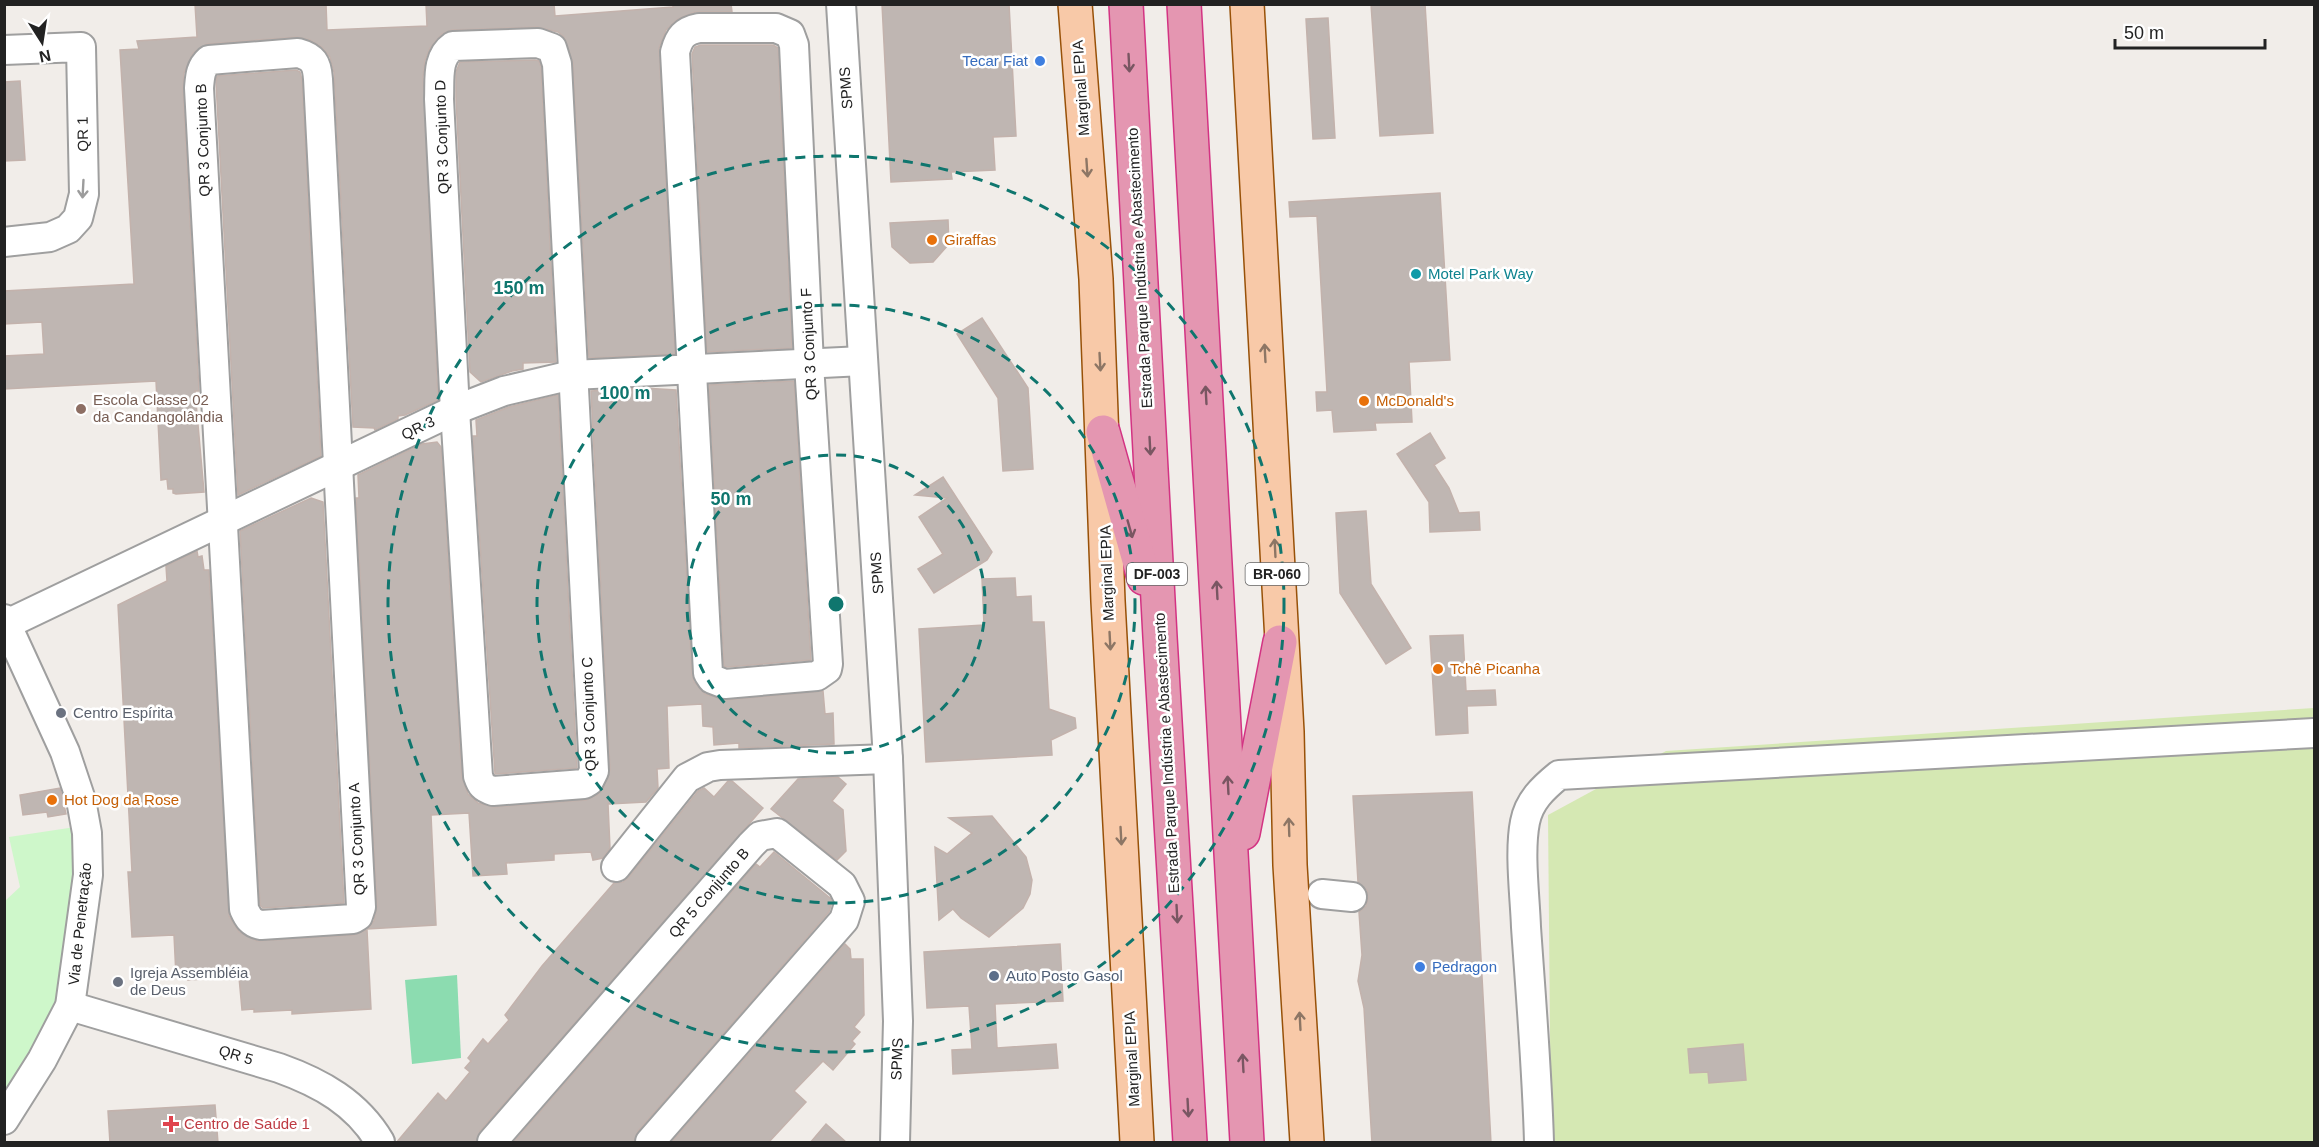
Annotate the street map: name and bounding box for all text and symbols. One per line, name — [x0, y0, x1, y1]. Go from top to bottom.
north arrow — [12, 12, 72, 72]
scale bar — [2115, 12, 2265, 50]
text: 50 m — [2124, 23, 2164, 43]
street label: Marginal EPIA — [1069, 40, 1092, 136]
text: N — [38, 47, 52, 66]
place label: Tecar Fiat — [962, 52, 1029, 69]
one-way arrow — [1124, 52, 1135, 72]
marker: Tecar Fiat — [1033, 54, 1047, 68]
street label: SPMS — [836, 66, 855, 110]
street label: QR 3 Conjunto D — [431, 79, 452, 194]
street label: QR 3 Conjunto B — [192, 83, 213, 197]
street label: QR 1 — [74, 116, 91, 152]
street label: Estrada Parque Indústria e Abastecimento — [1124, 127, 1155, 409]
one-way arrow — [1082, 157, 1093, 177]
one-way arrow — [77, 179, 88, 199]
place label: Giraffas — [944, 231, 996, 248]
marker: Giraffas — [925, 233, 939, 247]
place label: Motel Park Way — [1428, 265, 1534, 282]
marker: Motel Park Way — [1409, 267, 1423, 281]
text: 150 m — [493, 278, 545, 298]
street label: QR 3 Conjunto F — [797, 287, 820, 401]
one-way arrow — [1259, 344, 1270, 364]
one-way arrow — [1094, 352, 1105, 372]
text: 100 m — [599, 383, 651, 403]
one-way arrow — [1200, 386, 1211, 406]
place label: Escola Classe 02 da Candangolândia — [93, 391, 224, 425]
place label: McDonald's — [1376, 392, 1454, 409]
marker: McDonald's — [1357, 394, 1371, 408]
marker: Escola Classe 02 da Candangolândia — [74, 402, 88, 416]
street label: QR 3 — [398, 412, 437, 443]
one-way arrow — [1145, 436, 1156, 456]
text: 50 m — [710, 489, 752, 509]
one-way arrow — [1125, 519, 1136, 538]
street label: Marginal EPIA — [1096, 525, 1117, 621]
one-way arrow — [1270, 538, 1281, 558]
street label: SPMS — [867, 551, 886, 595]
road number: DF-003 — [1127, 563, 1187, 585]
road number: BR-060 — [1246, 563, 1308, 585]
one-way arrow — [1211, 580, 1222, 600]
centre of rings — [826, 594, 846, 614]
street label: Estrada Parque Indústria e Abastecimento — [1151, 612, 1182, 894]
one-way arrow — [1105, 630, 1116, 650]
street label: QR 3 Conjunto C — [578, 656, 599, 771]
place label: Tchê Picanha — [1450, 660, 1541, 677]
marker: Tchê Picanha — [1431, 662, 1445, 676]
place label: Centro Espírita — [73, 704, 174, 721]
marker: Centro Espírita — [54, 706, 68, 720]
one-way arrow — [1223, 775, 1234, 795]
street label: QR 3 Conjunto A — [345, 782, 368, 896]
place label: Hot Dog da Rose — [64, 791, 179, 808]
marker: Hot Dog da Rose — [45, 793, 59, 807]
one-way arrow — [1284, 817, 1295, 837]
one-way arrow — [1115, 825, 1126, 845]
street label: QR 5 Conjunto B — [665, 844, 752, 941]
street label: Via de Penetração — [65, 862, 94, 986]
one-way arrow — [1171, 903, 1182, 923]
place label: Pedragon — [1432, 958, 1497, 975]
marker: Pedragon — [1413, 960, 1427, 974]
place label: Igreja Assembléia de Deus — [130, 964, 249, 998]
place label: Auto Posto Gasol — [1006, 967, 1123, 984]
marker: Auto Posto Gasol — [987, 969, 1001, 983]
marker: Igreja Assembléia de Deus — [111, 975, 125, 989]
street label: Marginal EPIA — [1121, 1011, 1142, 1107]
one-way arrow — [1294, 1012, 1305, 1032]
street label: SPMS — [887, 1037, 906, 1081]
street label: QR 5 — [217, 1041, 255, 1068]
one-way arrow — [1238, 1054, 1249, 1074]
one-way arrow — [1183, 1098, 1194, 1118]
marker: Centro de Saúde 1 — [162, 1115, 180, 1133]
place label: Centro de Saúde 1 — [184, 1115, 310, 1132]

